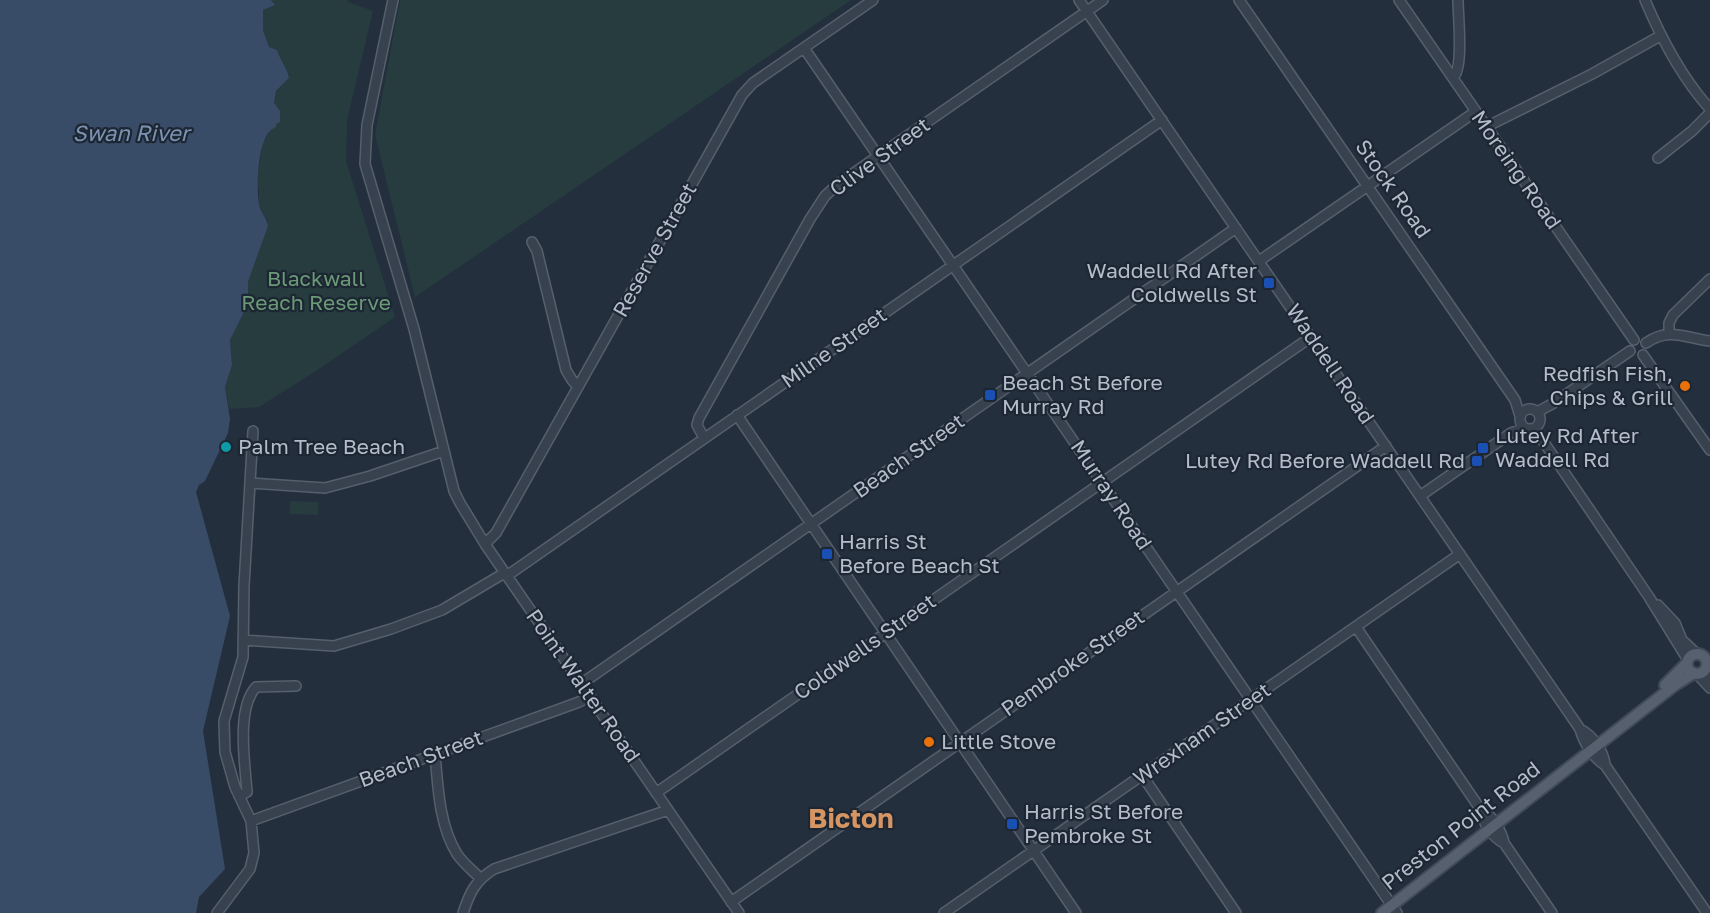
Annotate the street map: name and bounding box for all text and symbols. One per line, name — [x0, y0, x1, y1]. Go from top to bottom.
street label: Moreing Road — [1466, 105, 1567, 234]
street label: Clive Street — [824, 111, 935, 201]
water label: Swan River — [73, 119, 193, 146]
street label: Stock Road — [1350, 134, 1437, 243]
street label: Reserve Street — [607, 178, 702, 321]
place label: Waddell Rd After Coldwells St — [1087, 257, 1257, 307]
park label: Blackwall Reach Reserve — [241, 265, 391, 315]
marker: Waddell Rd After Coldwells St — [1262, 276, 1276, 290]
street label: Waddell Road — [1281, 298, 1381, 428]
street label: Milne Street — [776, 301, 891, 393]
place label: Redfish Fish, Chips & Grill — [1543, 360, 1673, 410]
place label: Beach St Before Murray Rd — [1002, 369, 1163, 419]
marker: Redfish Fish, Chips & Grill — [1678, 379, 1692, 393]
marker: Beach St Before Murray Rd — [983, 388, 997, 402]
street label: Beach Street — [848, 407, 969, 503]
place label: Lutey Rd After Waddell Rd — [1495, 422, 1639, 472]
place label: Palm Tree Beach — [238, 433, 405, 459]
street label: Murray Road — [1066, 435, 1158, 554]
marker: Palm Tree Beach — [219, 440, 233, 454]
marker: Lutey Rd After Waddell Rd — [1476, 441, 1490, 455]
place label: Lutey Rd Before Waddell Rd — [1185, 447, 1465, 473]
marker: Lutey Rd Before Waddell Rd — [1470, 454, 1484, 468]
place label: Harris St Before Beach St — [839, 528, 1000, 578]
marker: Harris St Before Beach St — [820, 547, 834, 561]
street label: Coldwells Street — [788, 588, 940, 705]
street label: Pembroke Street — [996, 603, 1149, 721]
street label: Point Walter Road — [521, 604, 646, 767]
street label: Wrexham Street — [1128, 676, 1275, 790]
street label: Beach Street — [355, 724, 486, 792]
place label: Little Stove — [941, 728, 1056, 754]
marker: Little Stove — [922, 735, 936, 749]
street label: Preston Point Road — [1376, 755, 1545, 895]
place label: Harris St Before Pembroke St — [1024, 798, 1183, 848]
district label: Bicton — [808, 802, 894, 834]
marker: Harris St Before Pembroke St — [1005, 817, 1019, 831]

